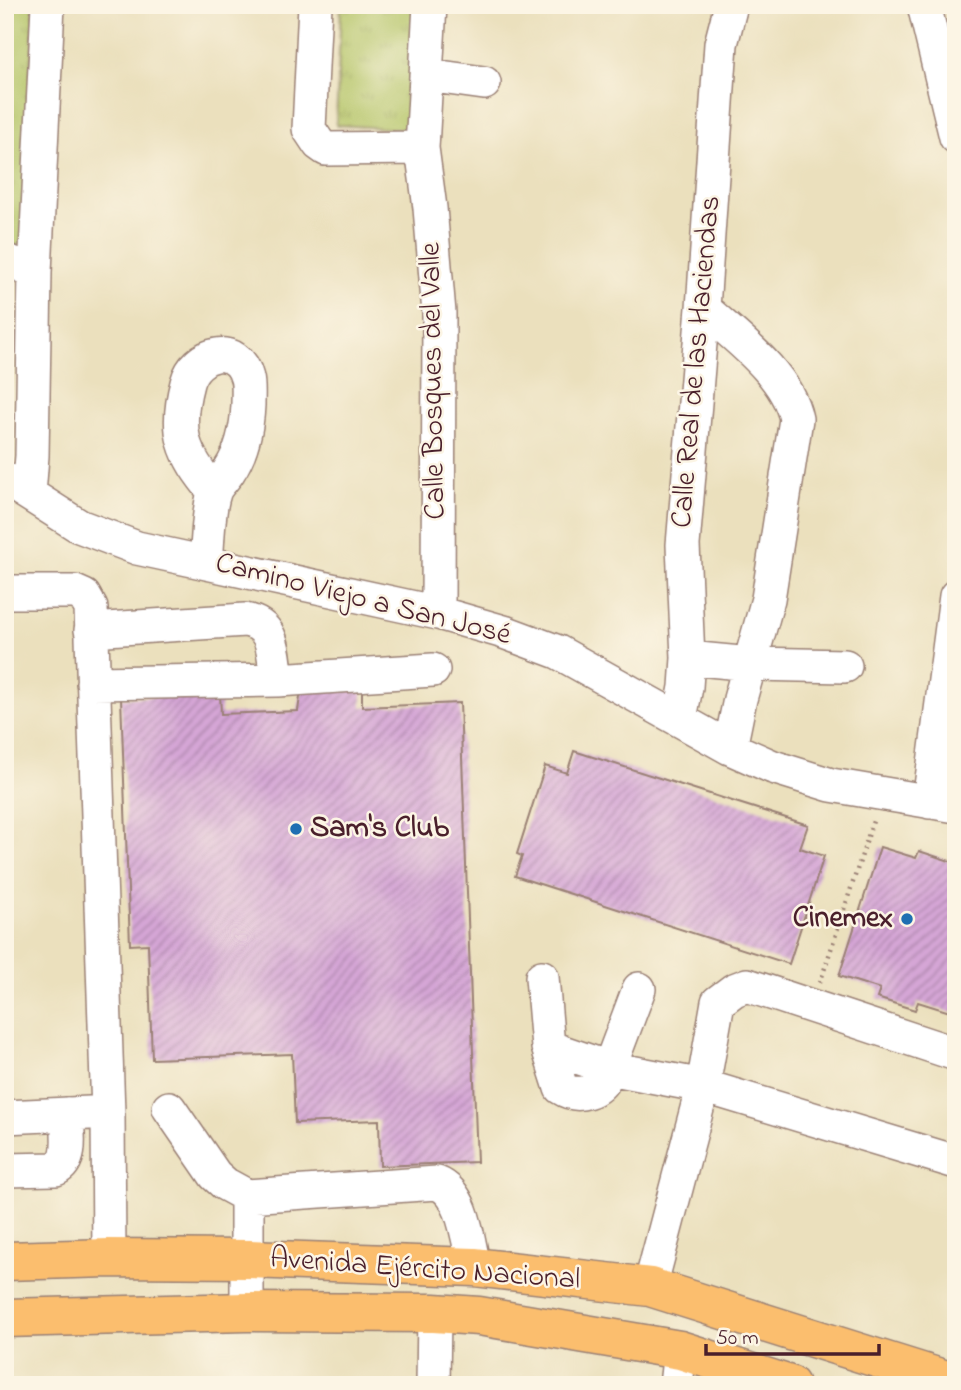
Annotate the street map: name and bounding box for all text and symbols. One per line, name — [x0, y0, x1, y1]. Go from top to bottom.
street label: Calle Real de las Haciendas — [661, 194, 733, 530]
street label: Calle Bosques del Valle — [410, 241, 458, 520]
street label: Camino Viejo a San José — [211, 542, 516, 658]
place label: Sam's Club — [310, 807, 449, 851]
marker: Sam's Club — [288, 821, 304, 837]
place label: Cinemex — [793, 897, 893, 941]
marker: Cinemex — [899, 911, 915, 927]
street label: Avenida Ejército Nacional — [268, 1237, 582, 1303]
scale bar — [706, 1313, 879, 1357]
text: 50 m — [716, 1324, 759, 1354]

